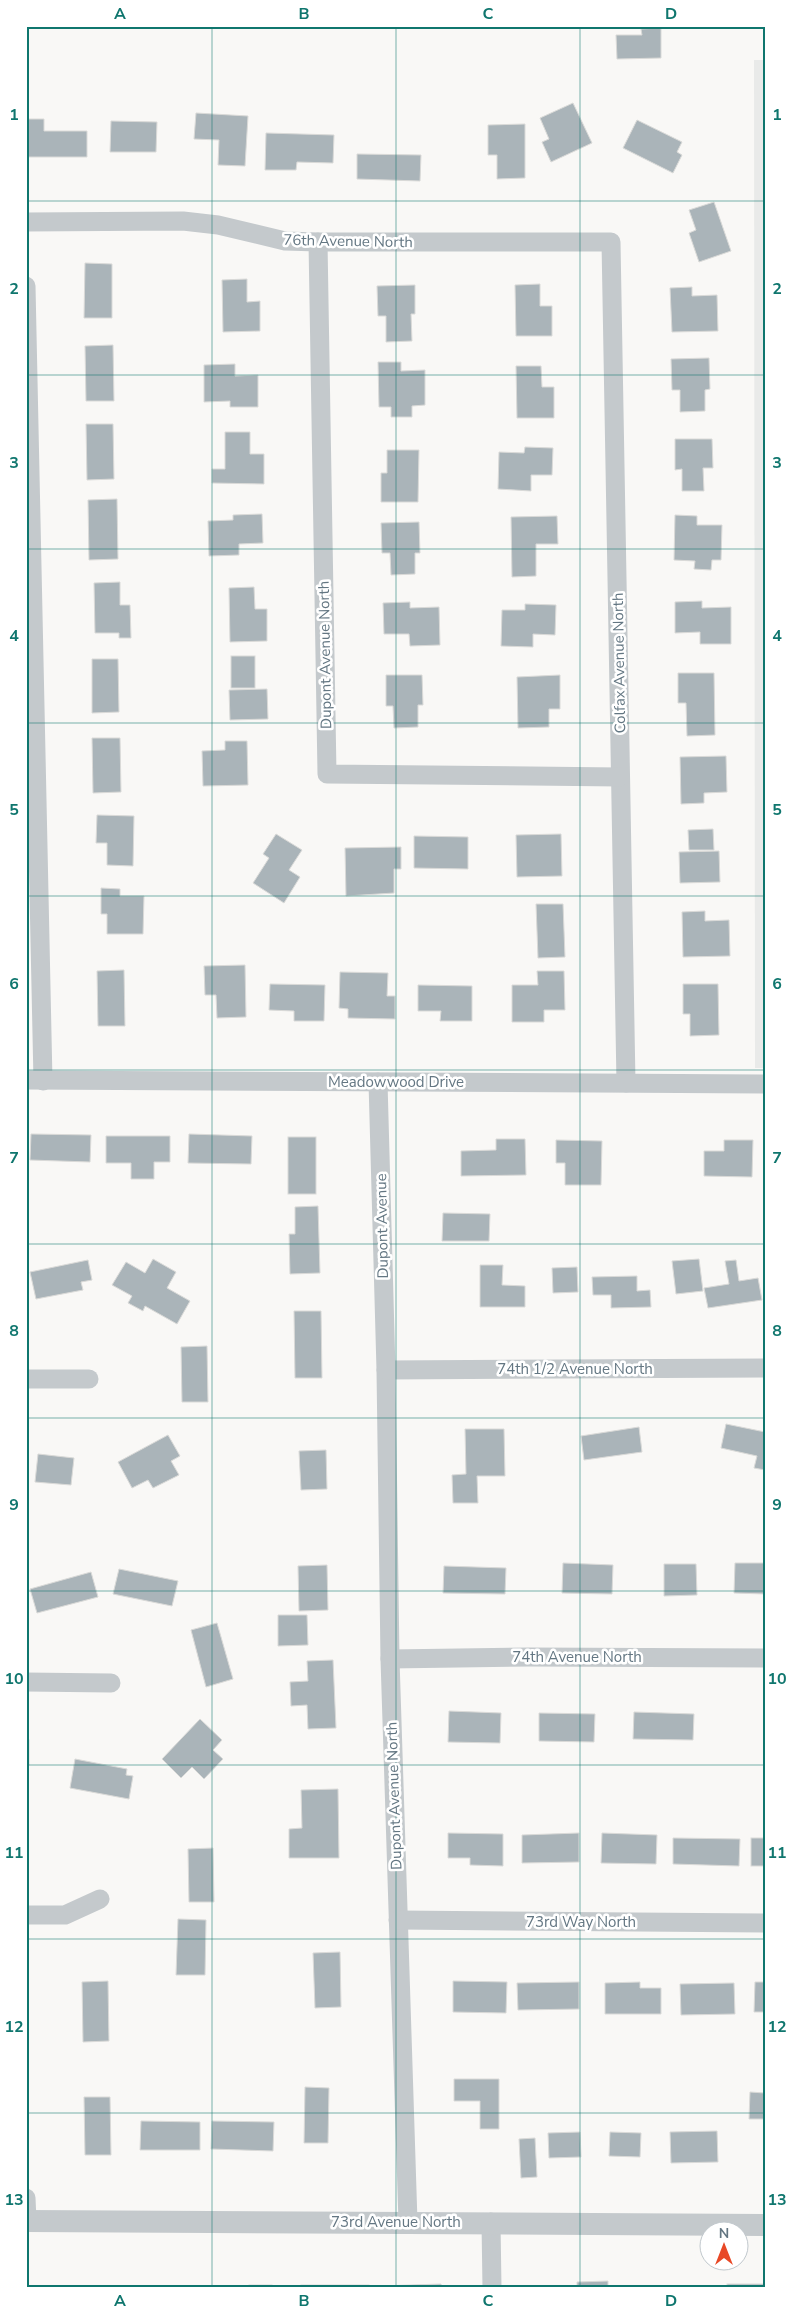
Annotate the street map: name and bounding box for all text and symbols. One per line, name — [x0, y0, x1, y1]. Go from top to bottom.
text: A — [114, 3, 126, 25]
text: B — [298, 3, 310, 25]
text: C — [483, 3, 494, 25]
text: D — [665, 3, 677, 25]
text: 1 — [9, 104, 19, 126]
text: 1 — [772, 104, 782, 126]
street label: 76th Avenue North — [283, 230, 413, 252]
text: 2 — [9, 278, 19, 300]
text: 2 — [772, 278, 782, 300]
text: 3 — [9, 452, 19, 474]
text: 3 — [772, 452, 782, 474]
street label: Dupont Avenue North — [314, 581, 336, 729]
street label: Colfax Avenue North — [608, 592, 630, 734]
text: 4 — [9, 625, 19, 647]
text: 4 — [772, 625, 782, 647]
text: 5 — [9, 799, 19, 821]
text: 5 — [772, 799, 782, 821]
text: 6 — [9, 973, 19, 995]
text: 6 — [772, 973, 782, 995]
street label: Meadowwood Drive — [328, 1072, 464, 1092]
text: 7 — [9, 1147, 19, 1169]
text: 7 — [772, 1147, 782, 1169]
street label: Dupont Avenue — [371, 1173, 393, 1279]
text: 8 — [9, 1320, 19, 1342]
text: 8 — [772, 1320, 782, 1342]
street label: 74th 1/2 Avenue North — [497, 1359, 653, 1379]
text: 9 — [9, 1494, 19, 1516]
text: 9 — [772, 1494, 782, 1516]
street label: 74th Avenue North — [512, 1647, 642, 1667]
text: 10 — [4, 1668, 24, 1690]
text: 10 — [767, 1668, 787, 1690]
street label: Dupont Avenue North — [381, 1722, 407, 1870]
text: 11 — [4, 1842, 24, 1864]
text: 11 — [767, 1842, 787, 1864]
street label: 73rd Way North — [526, 1912, 636, 1932]
text: 12 — [4, 2016, 24, 2038]
text: 12 — [767, 2016, 787, 2038]
text: 13 — [4, 2189, 24, 2211]
text: 13 — [767, 2189, 787, 2211]
street label: 73rd Avenue North — [331, 2212, 461, 2232]
north arrow — [698, 2222, 748, 2272]
text: N — [719, 2224, 729, 2243]
text: A — [114, 2290, 126, 2312]
text: B — [298, 2290, 310, 2312]
text: C — [483, 2290, 494, 2312]
text: D — [665, 2290, 677, 2312]

